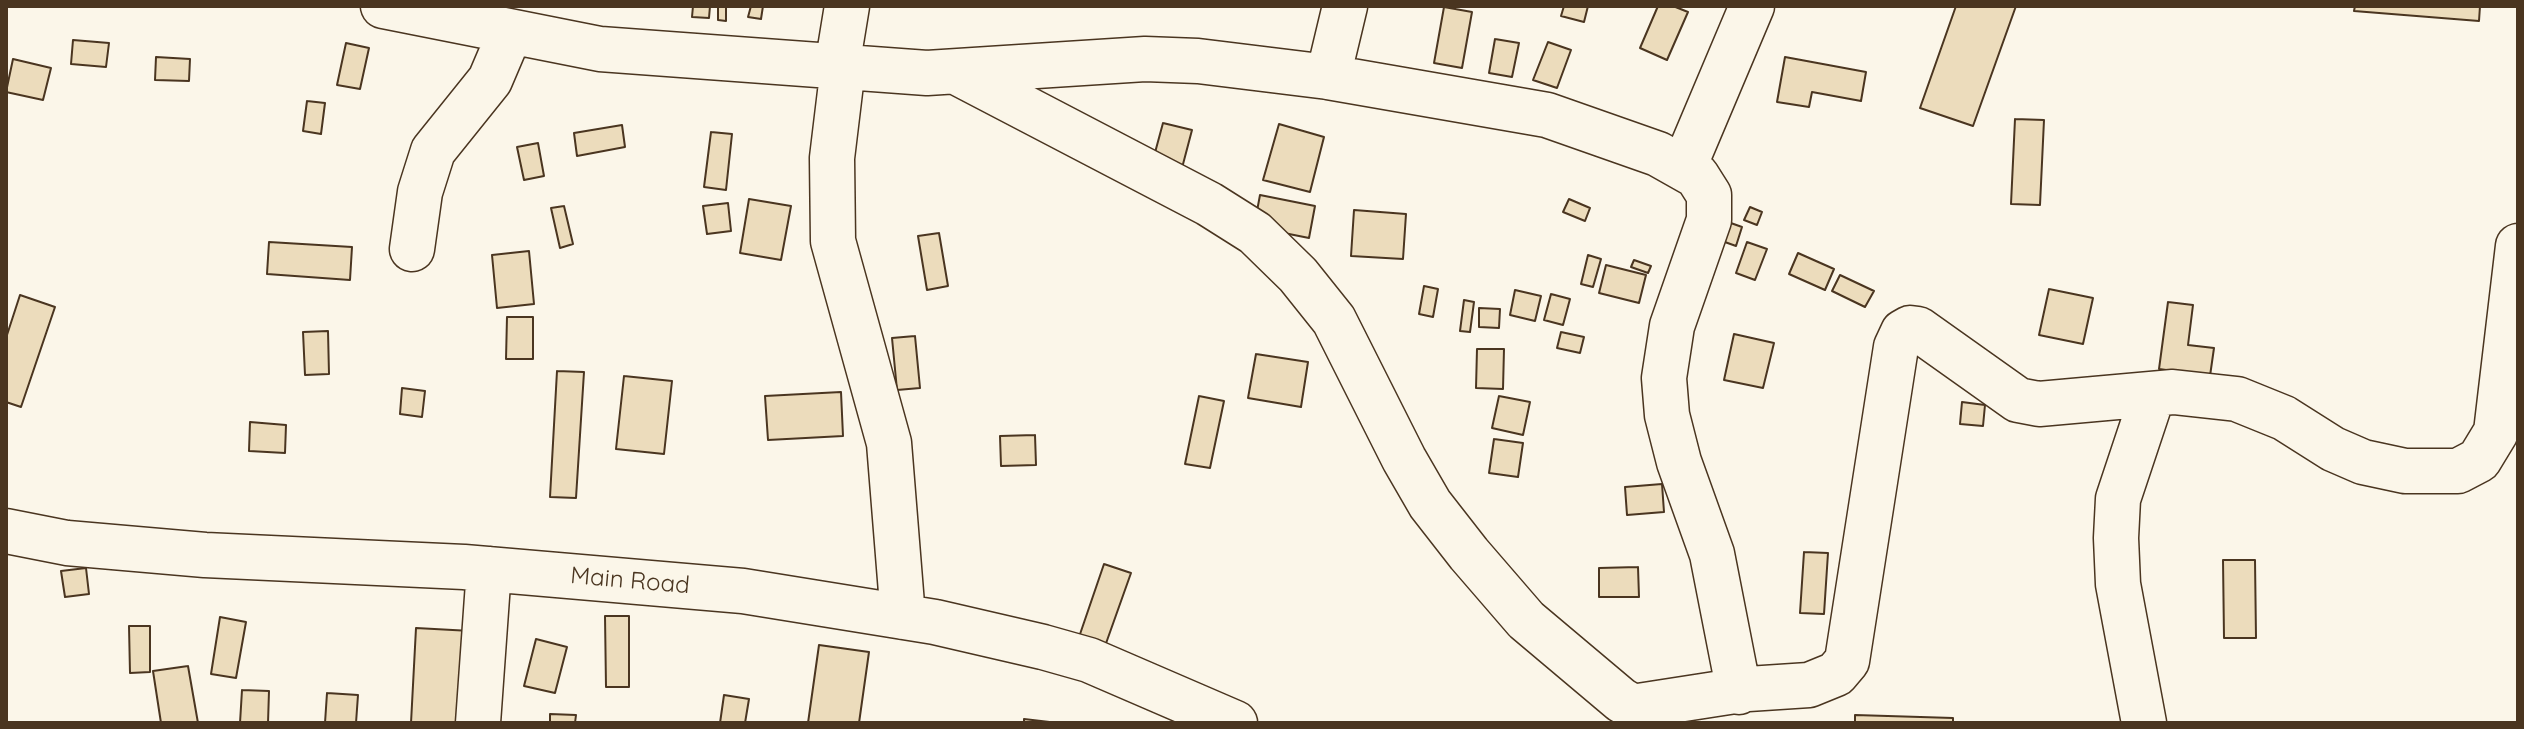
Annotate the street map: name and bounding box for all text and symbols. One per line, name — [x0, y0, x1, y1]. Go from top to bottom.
street label: Main Road — [569, 561, 691, 601]

